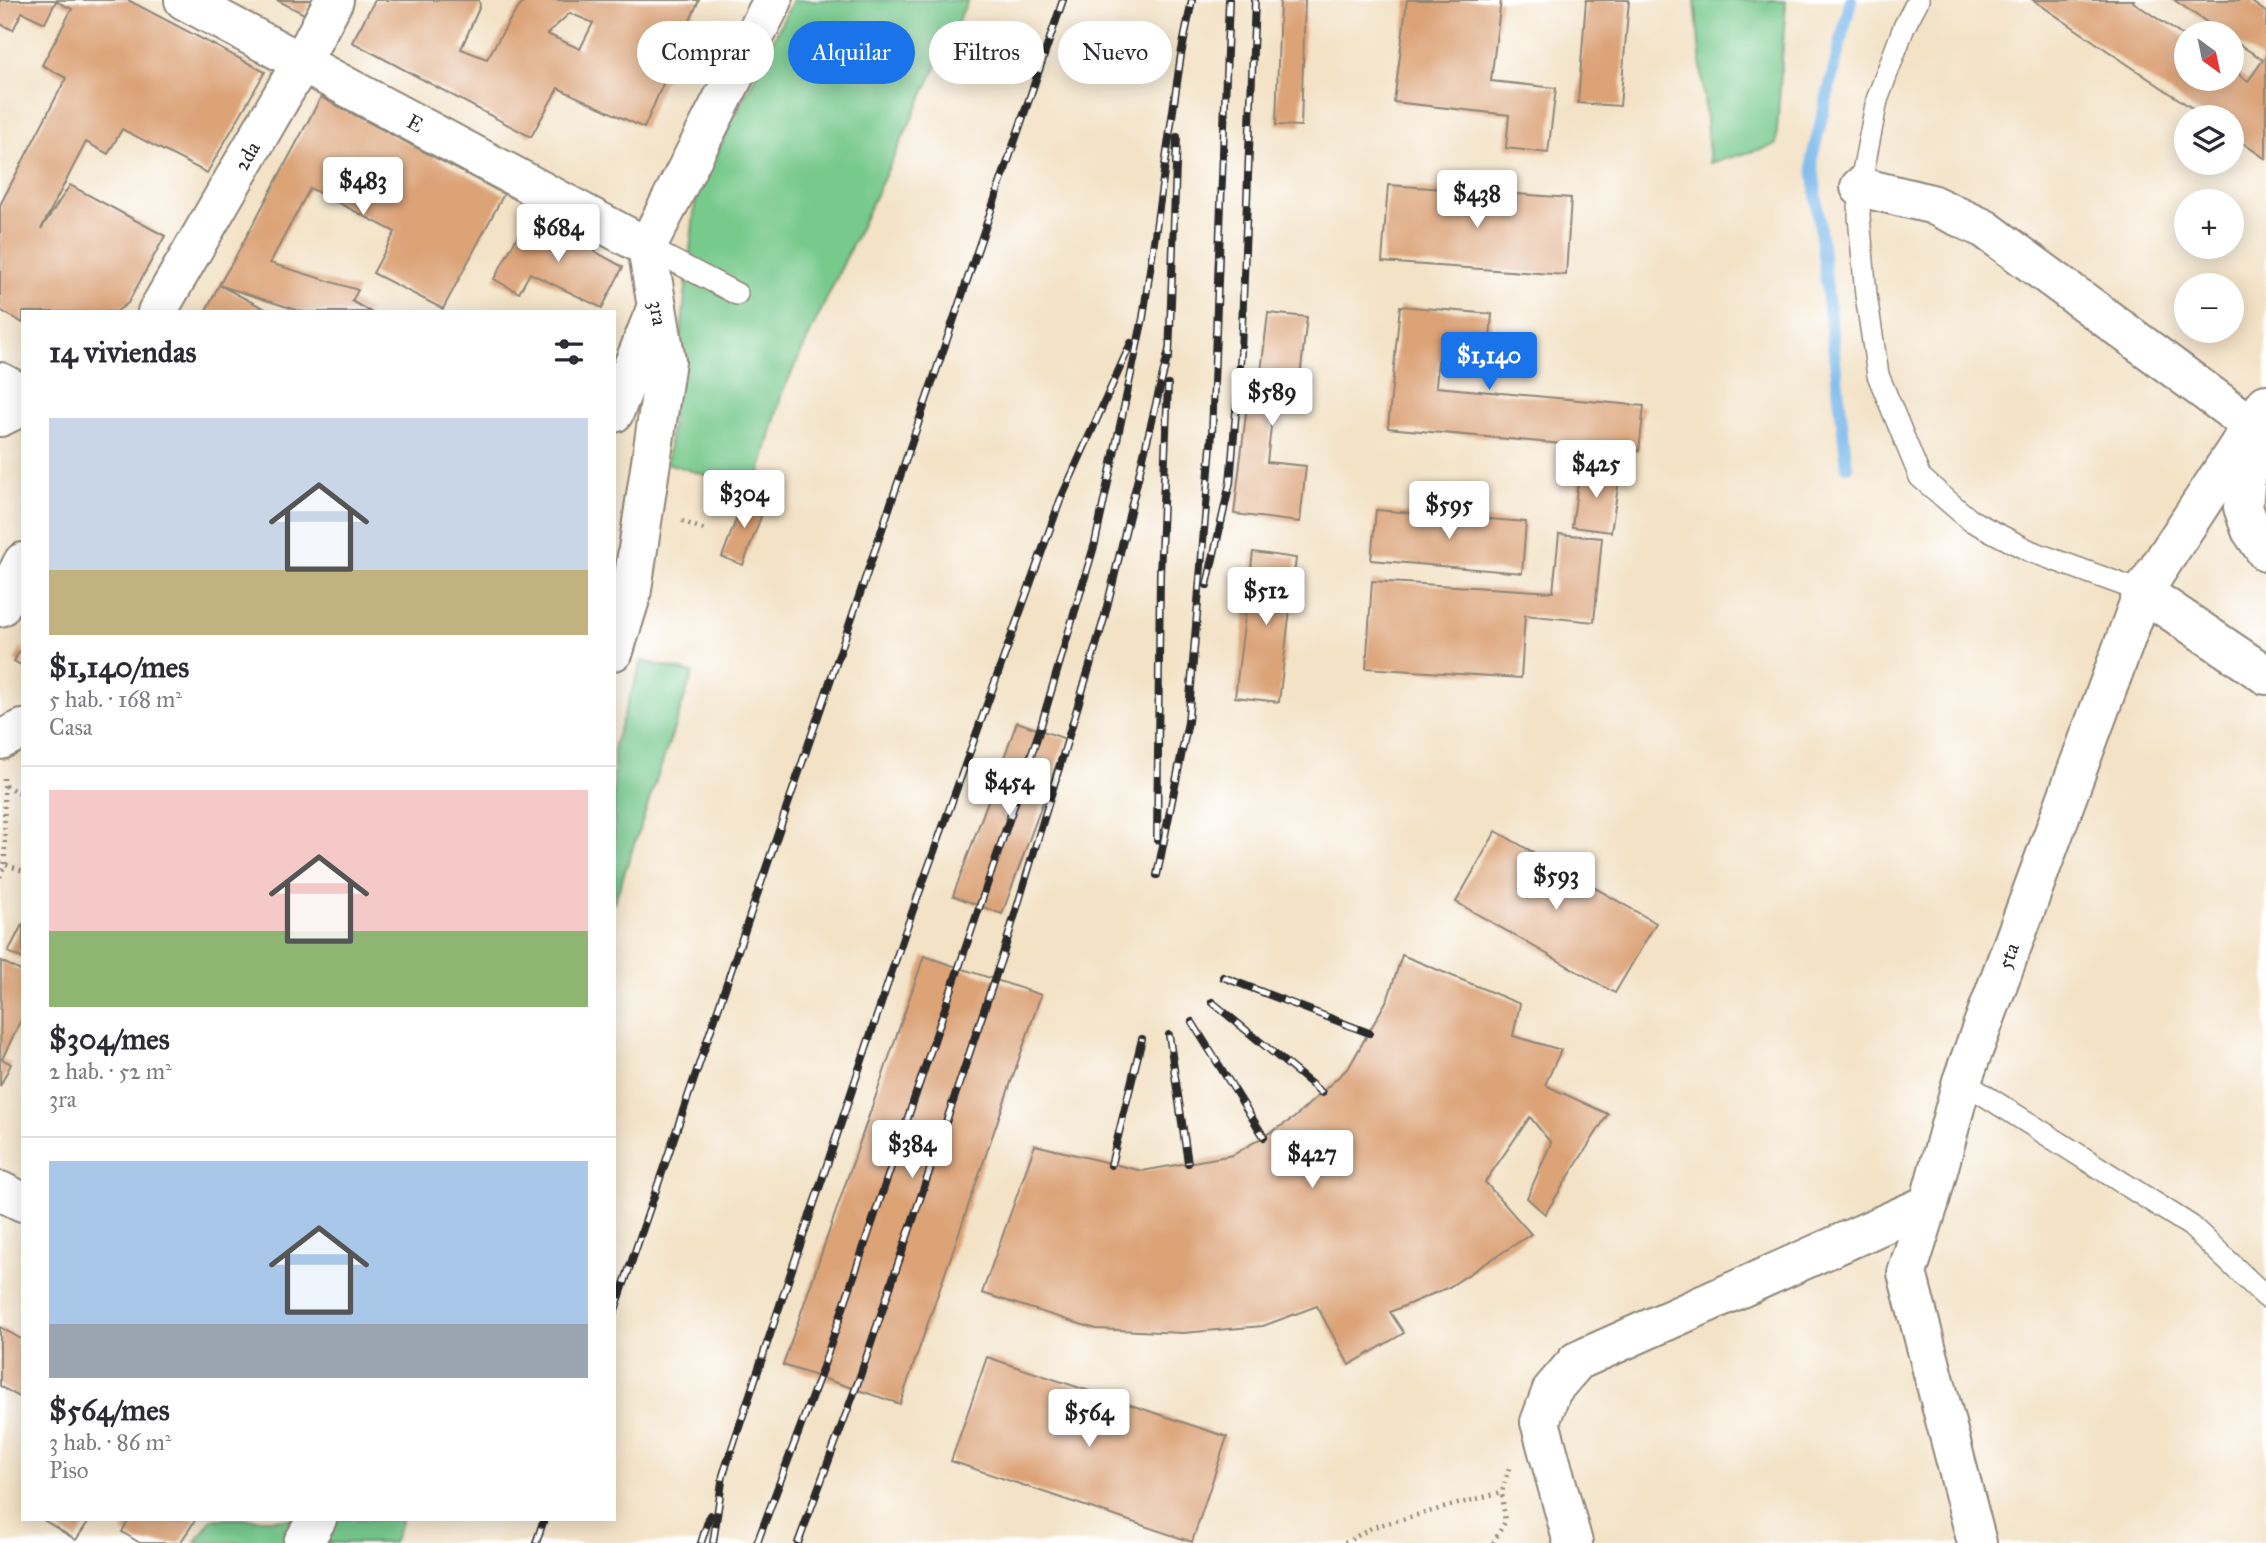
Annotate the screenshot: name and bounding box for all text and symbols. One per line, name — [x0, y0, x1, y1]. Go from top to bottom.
chip: Comprar — [637, 21, 774, 84]
chip: Alquilar — [788, 21, 915, 84]
chip: Filtros — [929, 21, 1044, 84]
chip: Nuevo — [1058, 21, 1172, 84]
north arrow — [2174, 21, 2244, 91]
map controls — [2174, 21, 2244, 343]
button: layers — [2174, 105, 2244, 175]
street label: E — [402, 108, 428, 138]
street label: 2da — [228, 137, 266, 176]
pin: $483 — [322, 158, 404, 217]
text: $483 — [339, 166, 387, 194]
pin: $438 — [1436, 170, 1518, 230]
text: $438 — [1453, 179, 1501, 207]
button: + — [2174, 189, 2244, 259]
pin: $684 — [517, 204, 599, 264]
text: $684 — [533, 213, 583, 241]
button: − — [2174, 273, 2244, 343]
street label: 3ra — [643, 299, 673, 328]
pin: $1,140 — [1432, 332, 1546, 392]
icon: filters — [550, 333, 588, 371]
text: 14 viviendas — [49, 334, 197, 370]
text: $1,140 — [1457, 341, 1521, 369]
pin: $589 — [1231, 368, 1313, 428]
text: $589 — [1247, 377, 1297, 405]
pin: $425 — [1555, 440, 1637, 500]
text: $425 — [1572, 449, 1620, 477]
icon: home — [256, 464, 382, 590]
pin: $304 — [703, 470, 785, 530]
text: $304 — [719, 479, 769, 507]
pin: $595 — [1408, 482, 1490, 541]
text: $595 — [1425, 490, 1473, 518]
pin: $512 — [1225, 568, 1307, 627]
text: $512 — [1244, 576, 1288, 604]
text: $1,140/mes — [49, 649, 189, 685]
text: 5 hab. · 168 m² — [49, 685, 182, 713]
text: Casa — [49, 713, 93, 741]
pin: $454 — [968, 758, 1050, 818]
text: $454 — [984, 767, 1034, 795]
icon: home — [256, 836, 382, 962]
pin: $593 — [1515, 852, 1597, 912]
text: $593 — [1533, 861, 1579, 889]
street label: 5ta — [1992, 939, 2025, 973]
text: $304/mes — [49, 1021, 170, 1057]
text: 2 hab. · 52 m² — [49, 1057, 172, 1085]
text: 3ra — [49, 1085, 77, 1113]
pin: $384 — [871, 1120, 953, 1180]
text: $384 — [888, 1129, 936, 1157]
pin: $427 — [1271, 1130, 1353, 1190]
text: $427 — [1287, 1139, 1337, 1167]
icon: home — [256, 1207, 382, 1333]
pin: $564 — [1048, 1390, 1130, 1449]
text: $564/mes — [49, 1392, 170, 1428]
text: $564 — [1064, 1398, 1114, 1426]
text: 3 hab. · 86 m² — [49, 1428, 172, 1456]
text: Piso — [49, 1456, 89, 1484]

